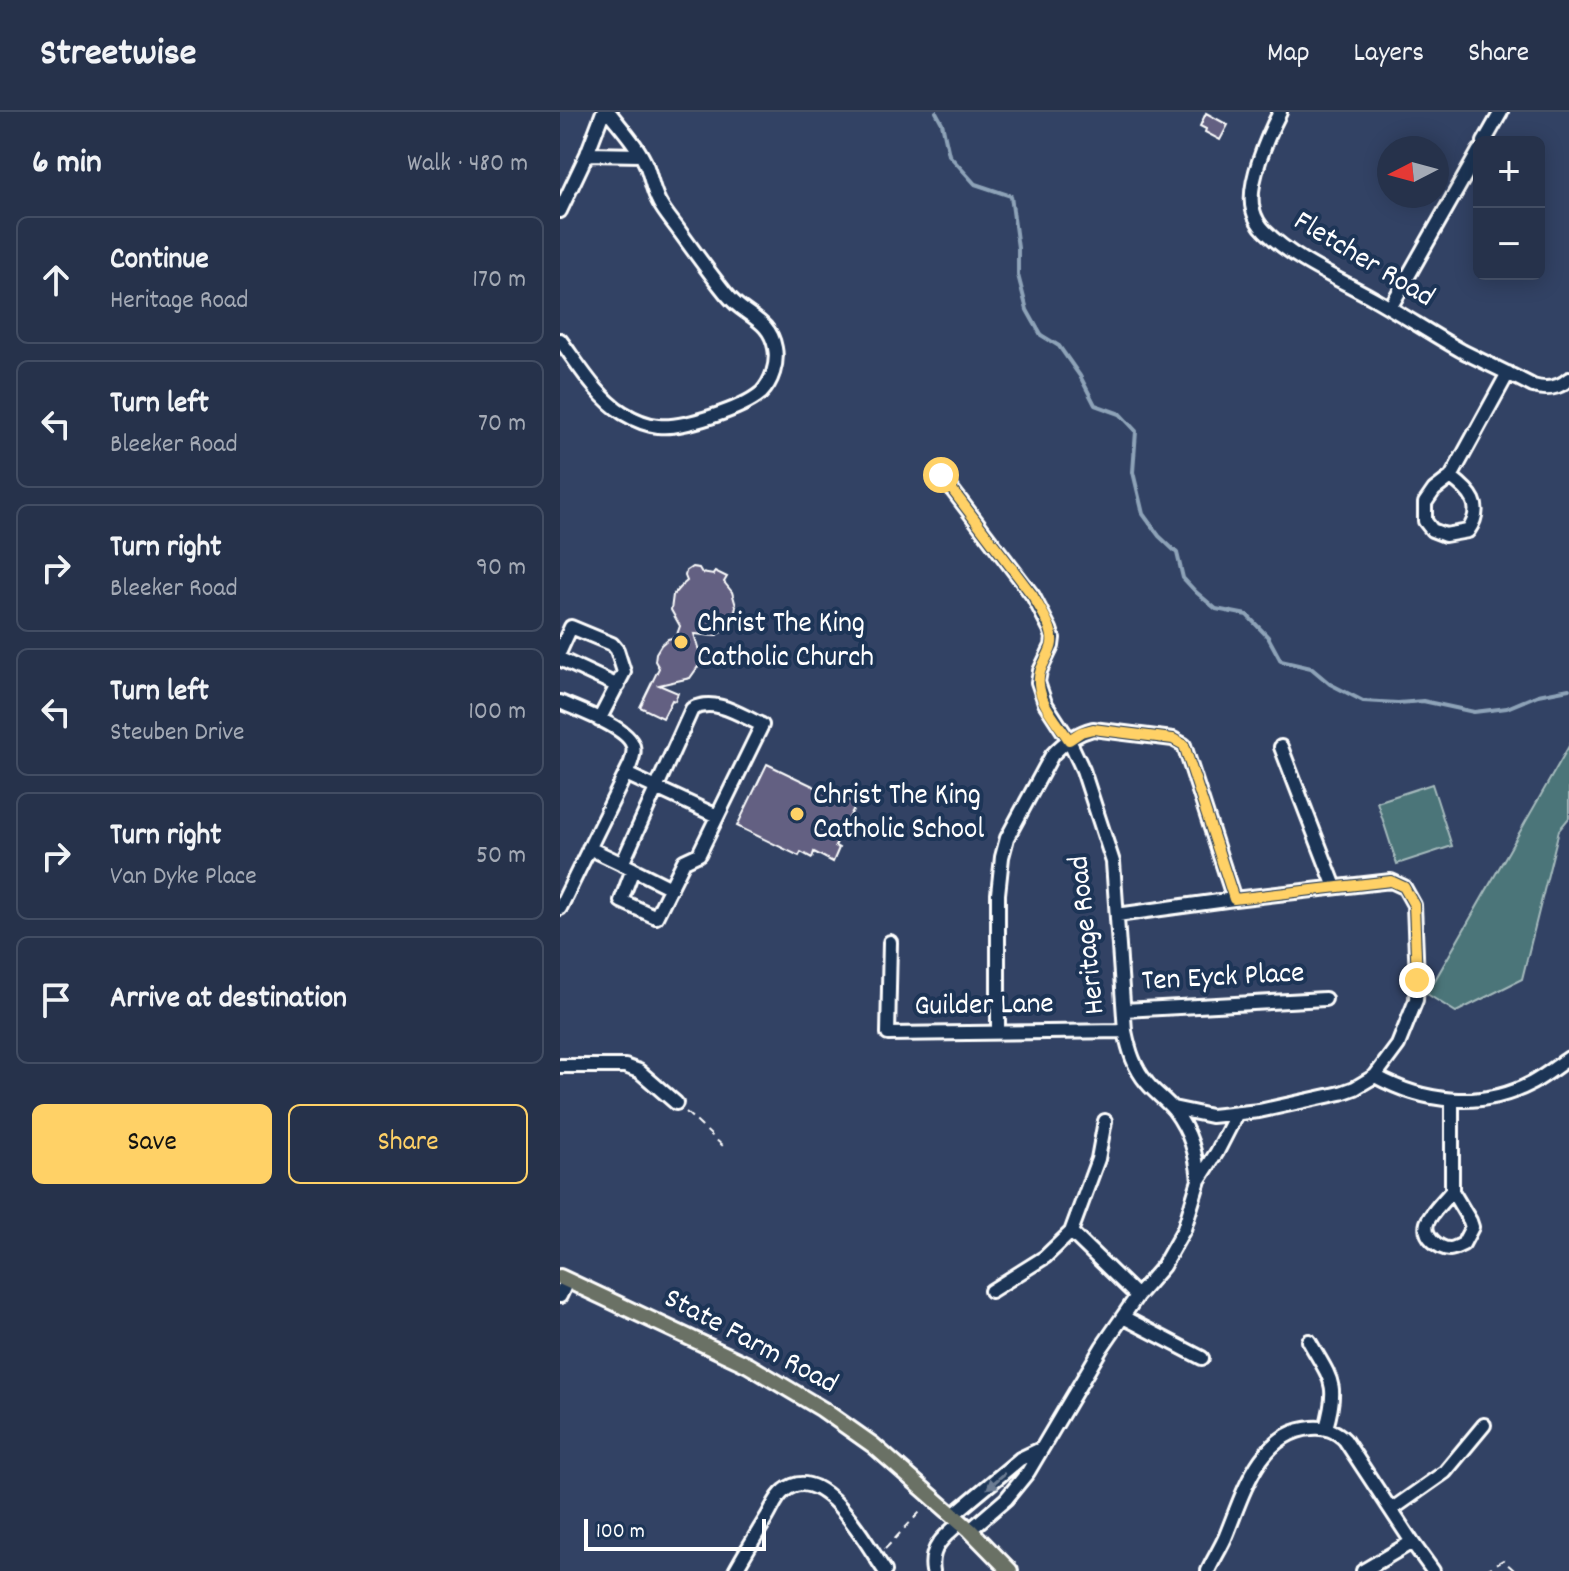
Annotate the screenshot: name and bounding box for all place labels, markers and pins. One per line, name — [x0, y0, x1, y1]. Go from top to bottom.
place label: Christ The King Catholic Church — [697, 604, 874, 681]
marker: Christ The King Catholic Church — [672, 633, 690, 651]
place label: Christ The King Catholic School — [813, 776, 984, 853]
marker: Christ The King Catholic School — [788, 805, 806, 823]

